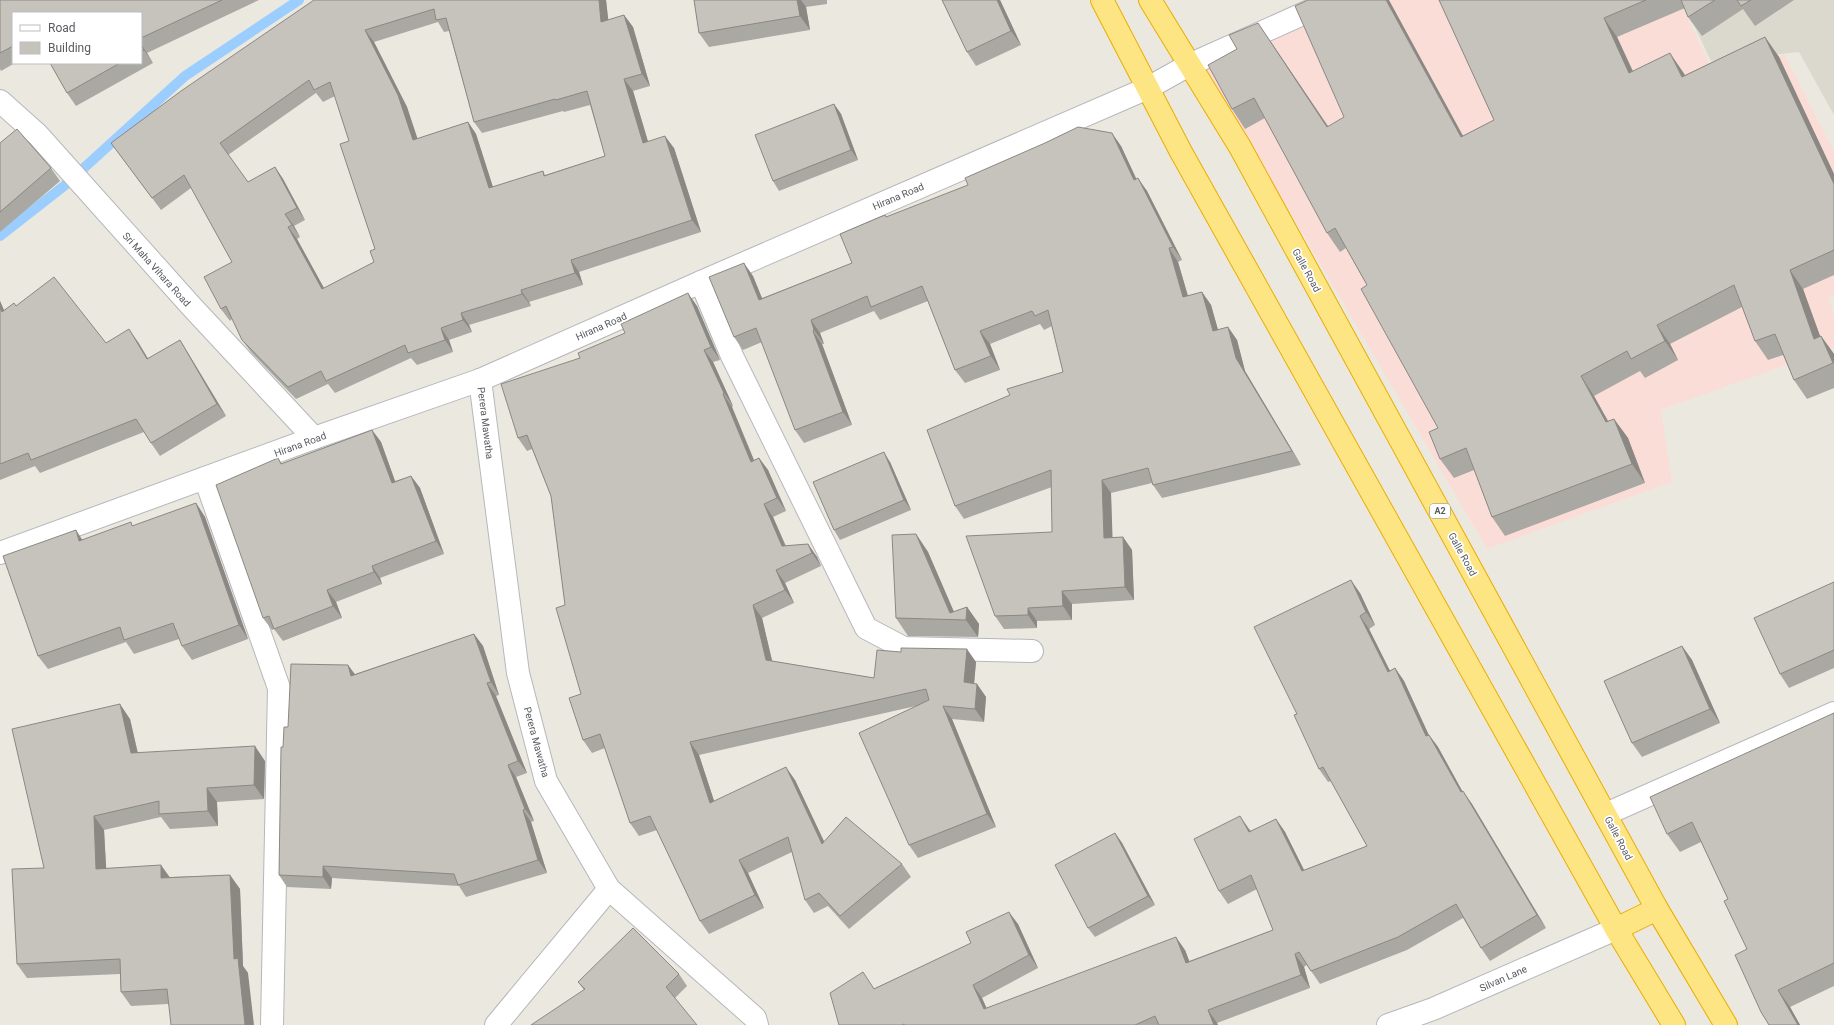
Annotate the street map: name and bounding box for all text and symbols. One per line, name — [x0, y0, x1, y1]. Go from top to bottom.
legend — [12, 12, 142, 64]
text: Road — [48, 21, 76, 35]
text: Building — [48, 41, 91, 55]
street label: Hirana Road — [871, 181, 925, 212]
street label: Sri Maha Vihara Road — [121, 230, 193, 309]
street label: Galle Road — [1290, 247, 1323, 294]
street label: Hirana Road — [574, 310, 628, 343]
street label: Perera Mawatha — [476, 386, 495, 460]
street label: Hirana Road — [273, 430, 328, 459]
road number: A2 — [1430, 504, 1450, 518]
street label: Galle Road — [1446, 531, 1479, 578]
street label: Perera Mawatha — [522, 706, 551, 779]
street label: Galle Road — [1602, 815, 1635, 862]
street label: Silvan Lane — [1478, 963, 1529, 994]

